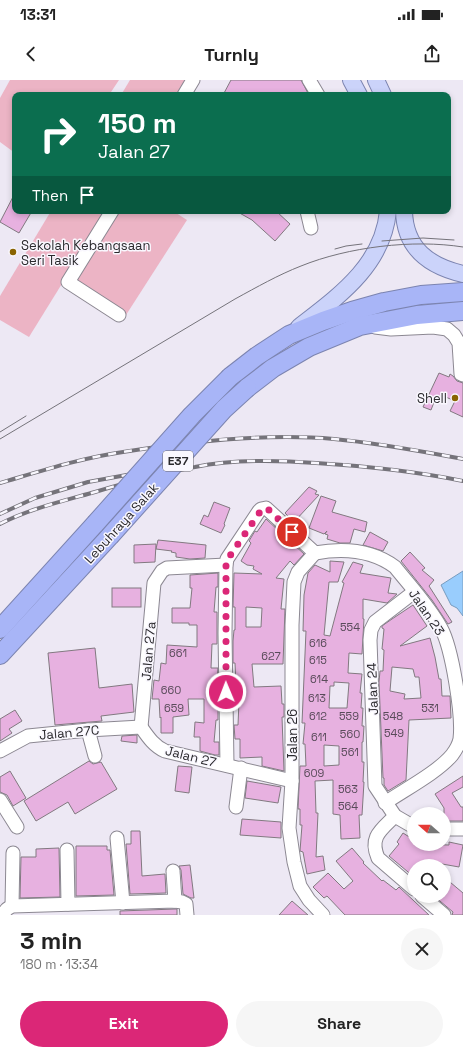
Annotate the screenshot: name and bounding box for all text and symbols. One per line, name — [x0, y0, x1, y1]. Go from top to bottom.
text: 13:31 — [20, 5, 56, 24]
icon: back — [20, 43, 42, 65]
text: Turnly — [204, 43, 259, 66]
icon: share — [421, 43, 443, 65]
text: 150 m — [98, 105, 177, 141]
icon: right — [32, 108, 84, 160]
text: Jalan 27 — [98, 140, 170, 163]
icon: arrive — [76, 184, 98, 206]
text: Then — [32, 186, 68, 205]
place label: Sekolah Kebangsaan Seri Tasik — [21, 237, 151, 269]
marker: Sekolah Kebangsaan Seri Tasik — [8, 247, 18, 257]
place label: Shell — [417, 390, 447, 407]
marker: Shell — [450, 393, 460, 403]
road number: E37 — [163, 451, 193, 471]
street label: Lebuhraya Salak — [81, 479, 162, 567]
pin — [275, 515, 309, 549]
icon: arrive — [281, 521, 303, 543]
street label: Jalan 23 — [405, 586, 448, 639]
street label: Jalan 27a — [137, 620, 160, 681]
house number: 554 — [340, 620, 360, 634]
house number: 616 — [309, 636, 327, 650]
house number: 661 — [169, 646, 187, 660]
house number: 627 — [261, 649, 281, 663]
house number: 615 — [309, 653, 327, 667]
street label: Jalan 24 — [363, 662, 382, 715]
position arrow — [205, 671, 247, 713]
house number: 614 — [310, 672, 328, 686]
house number: 660 — [161, 683, 181, 697]
house number: 613 — [308, 691, 326, 705]
house number: 659 — [164, 701, 184, 715]
house number: 531 — [421, 701, 439, 715]
street label: Jalan 26 — [284, 709, 301, 761]
house number: 612 — [309, 709, 327, 723]
house number: 559 — [339, 709, 359, 723]
house number: 548 — [383, 709, 403, 723]
street label: Jalan 27C — [38, 721, 100, 744]
house number: 549 — [384, 726, 404, 740]
house number: 560 — [340, 727, 360, 741]
house number: 611 — [311, 730, 327, 744]
street label: Jalan 27 — [164, 742, 218, 771]
house number: 561 — [341, 745, 359, 759]
house number: 609 — [304, 766, 325, 780]
house number: 563 — [338, 782, 358, 796]
house number: 564 — [338, 799, 358, 813]
north arrow — [407, 807, 451, 851]
map controls — [407, 807, 451, 903]
button: search — [407, 859, 451, 903]
text: 3 min — [20, 925, 82, 956]
button: close — [401, 928, 443, 970]
text: 180 m · 13:34 — [20, 956, 98, 973]
button: Exit — [20, 1001, 228, 1047]
button: Share — [236, 1001, 443, 1047]

